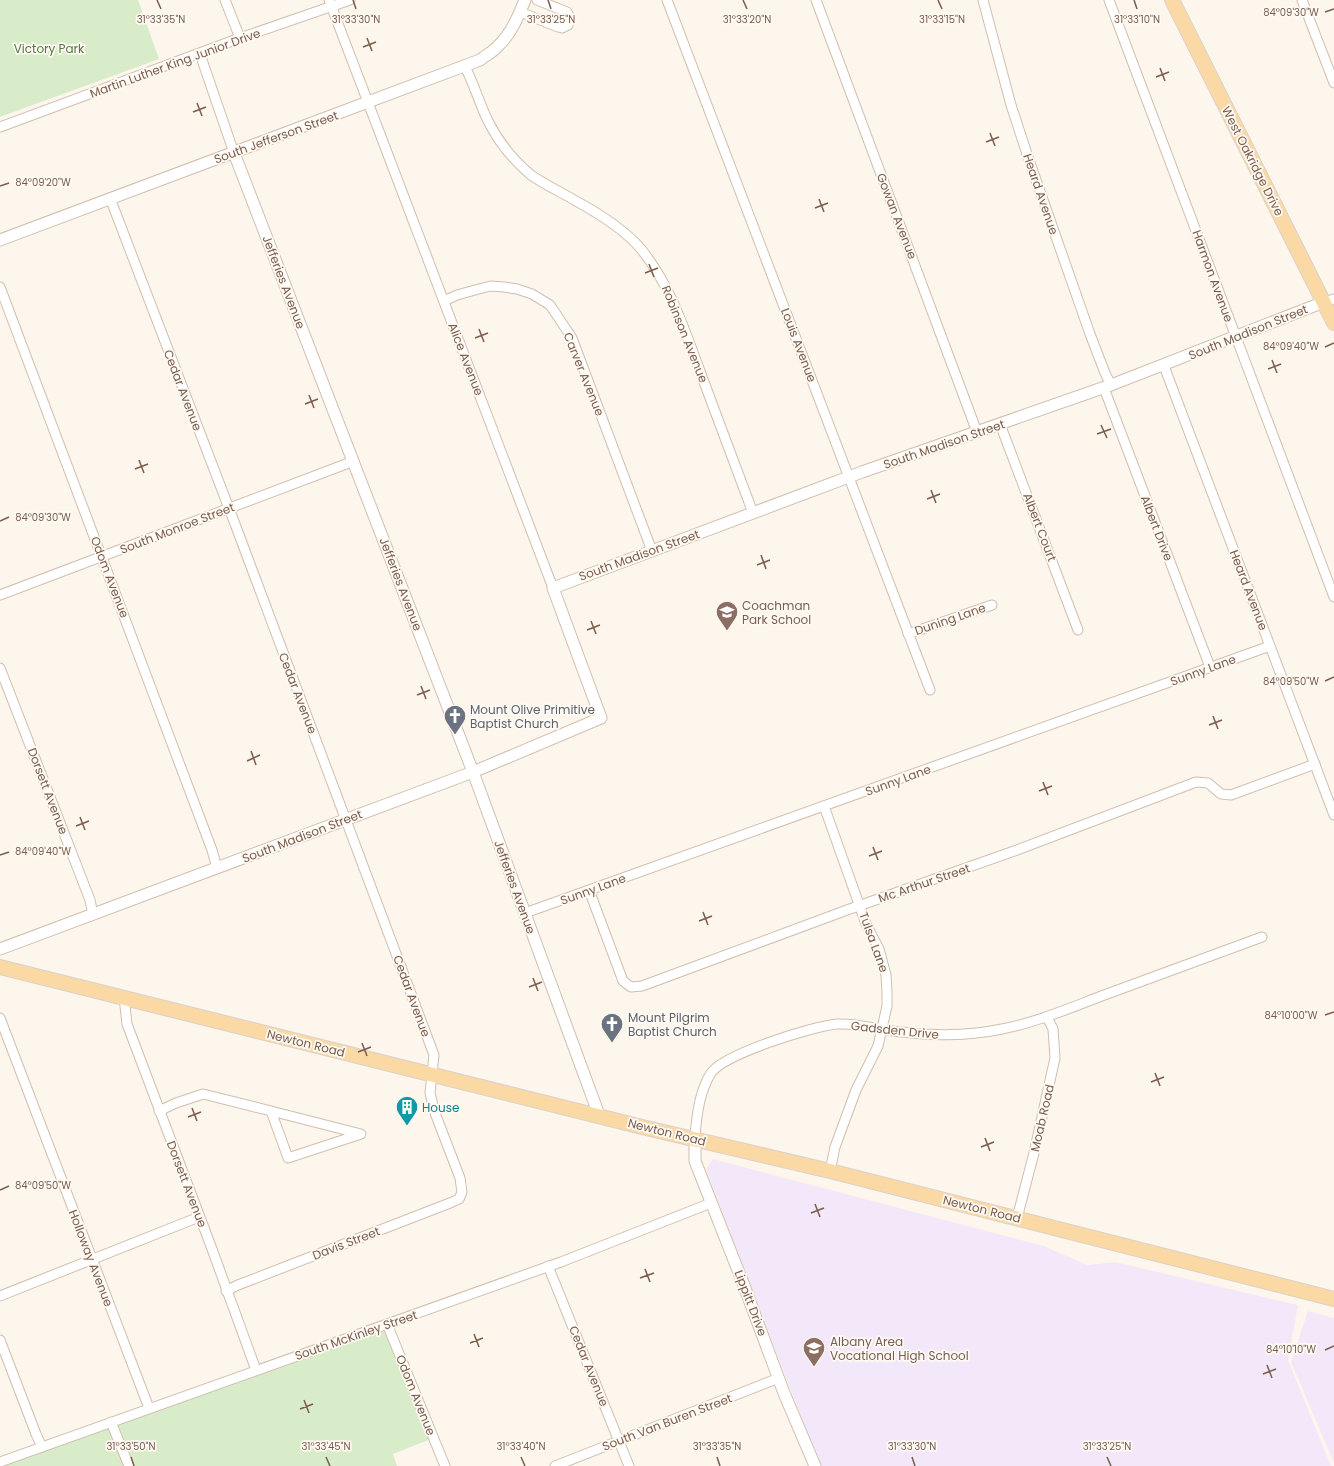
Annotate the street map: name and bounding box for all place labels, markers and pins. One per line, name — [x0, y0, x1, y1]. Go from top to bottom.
place label: Coachman Park School — [742, 597, 811, 628]
school or university icon: Coachman Park School — [714, 599, 740, 632]
place label: Mount Olive Primitive Baptist Church — [470, 701, 595, 732]
church icon: Mount Olive Primitive Baptist Church — [442, 703, 468, 736]
place label: Mount Pilgrim Baptist Church — [628, 1009, 717, 1040]
church icon: Mount Pilgrim Baptist Church — [599, 1011, 625, 1044]
building icon: House — [394, 1094, 420, 1127]
place label: House — [422, 1099, 459, 1116]
place label: Albany Area Vocational High School — [830, 1333, 969, 1364]
school or university icon: Albany Area Vocational High School — [801, 1335, 827, 1368]

